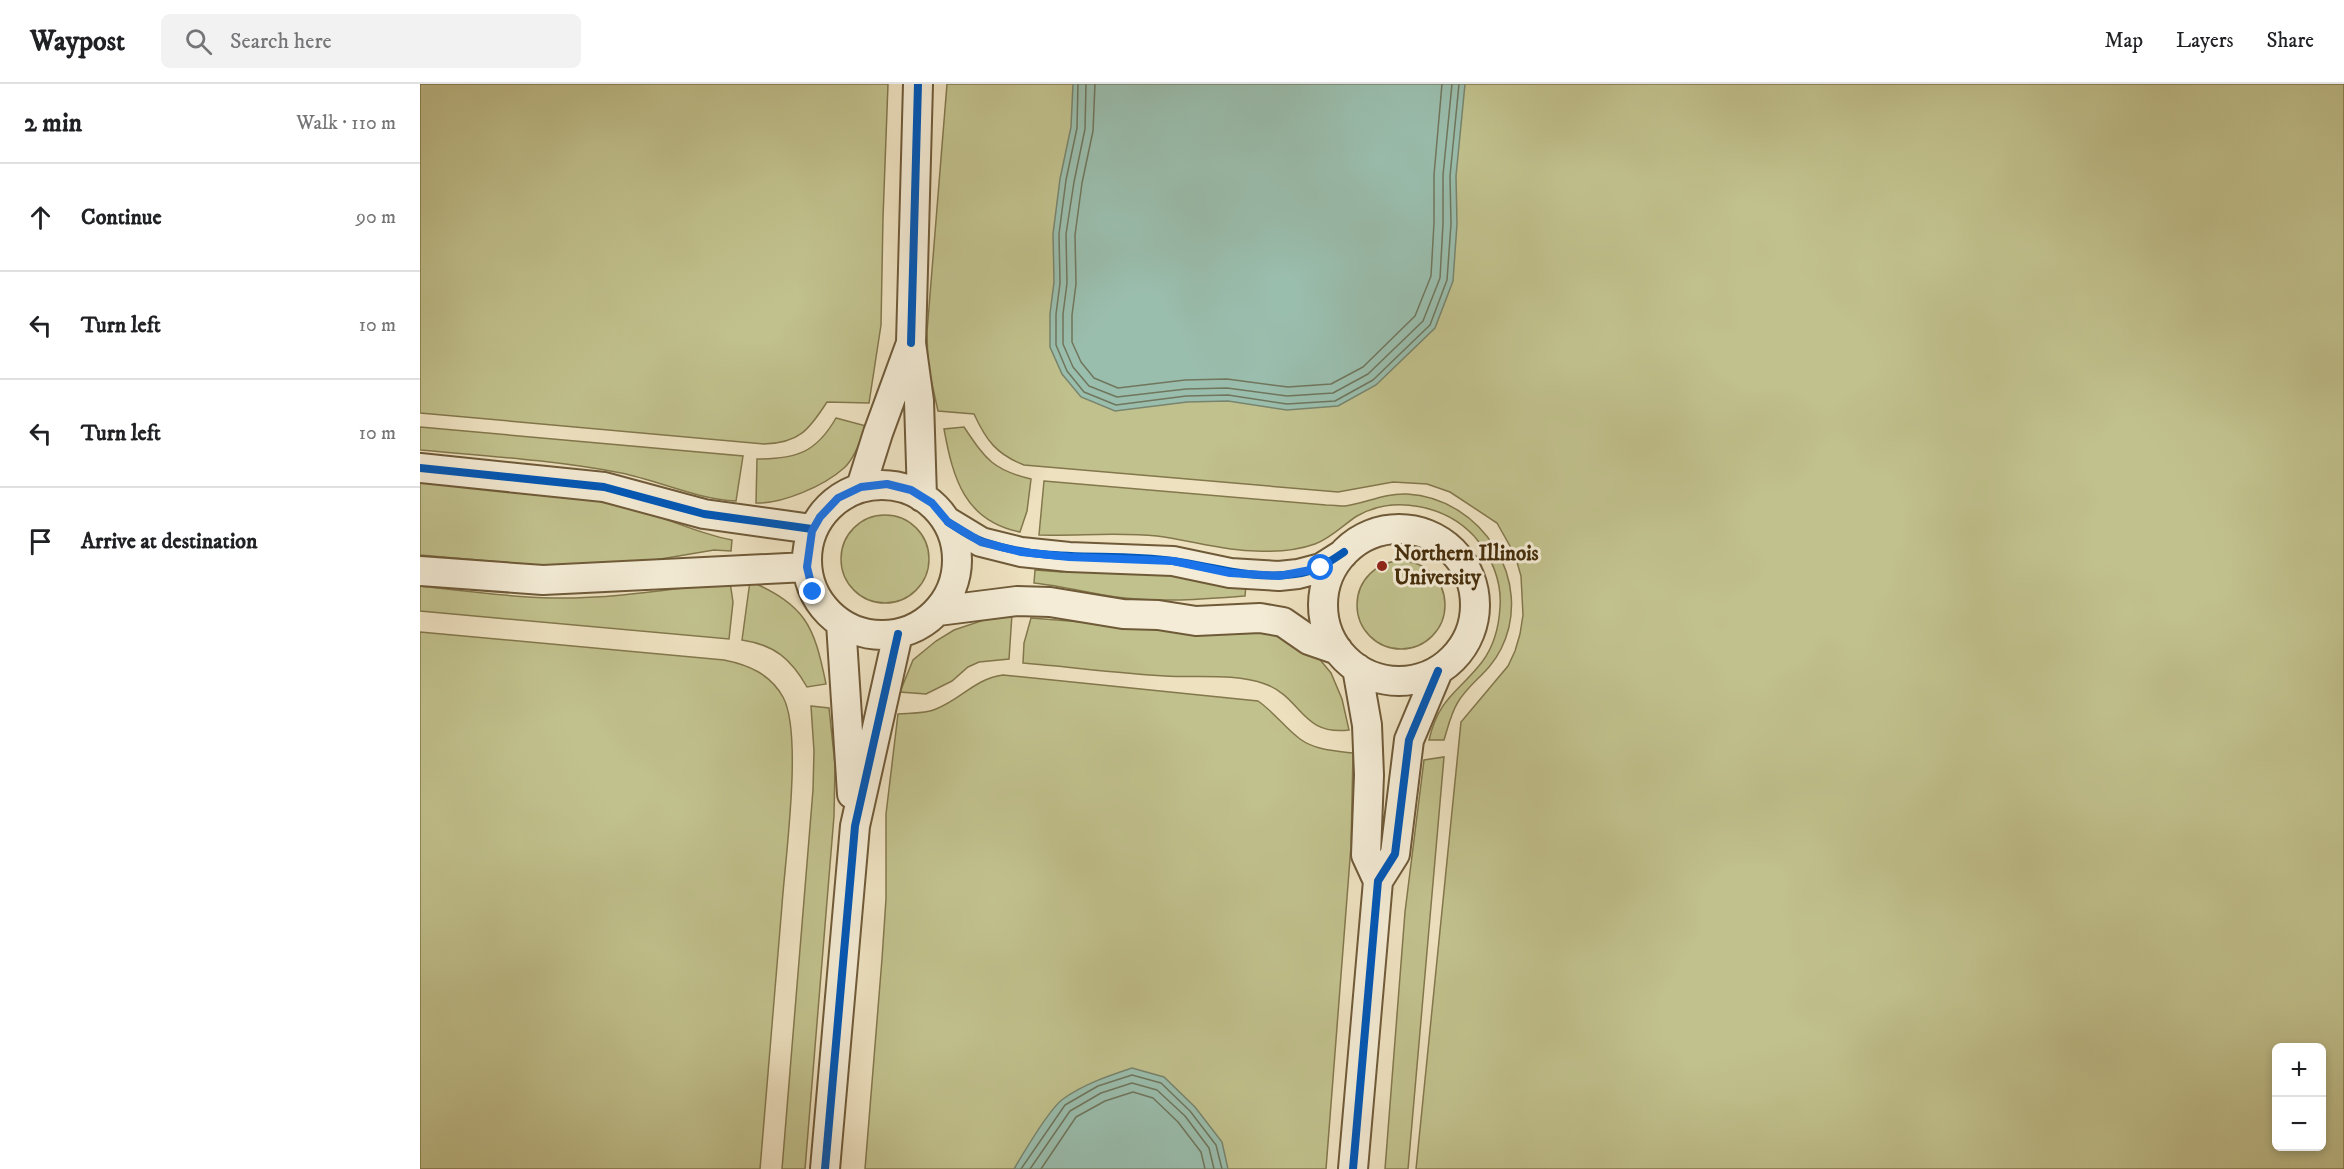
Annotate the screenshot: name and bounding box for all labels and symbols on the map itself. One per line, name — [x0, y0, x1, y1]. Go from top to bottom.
place label: Northern Illinois University — [1394, 541, 1539, 591]
route start — [1307, 554, 1333, 580]
marker: Northern Illinois University — [1375, 559, 1389, 573]
route end — [799, 578, 825, 604]

